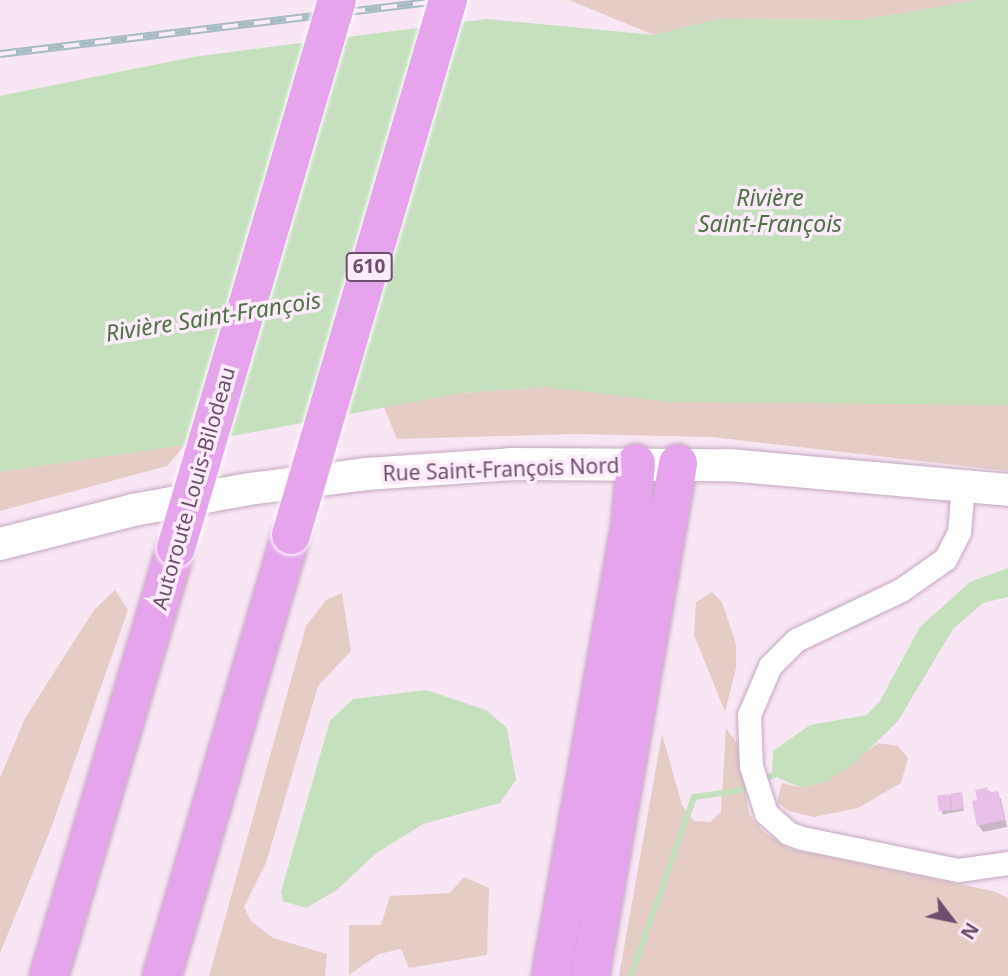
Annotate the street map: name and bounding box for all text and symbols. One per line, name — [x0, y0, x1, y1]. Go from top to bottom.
water label: Rivière Saint-François — [698, 183, 842, 237]
road number: 610 — [344, 252, 394, 282]
water label: Rivière Saint-François — [103, 285, 323, 347]
street label: Autoroute Louis-Bilodeau — [146, 364, 240, 612]
street label: Rue Saint-François Nord — [382, 452, 620, 486]
north arrow — [917, 885, 987, 955]
text: N — [955, 918, 985, 945]

